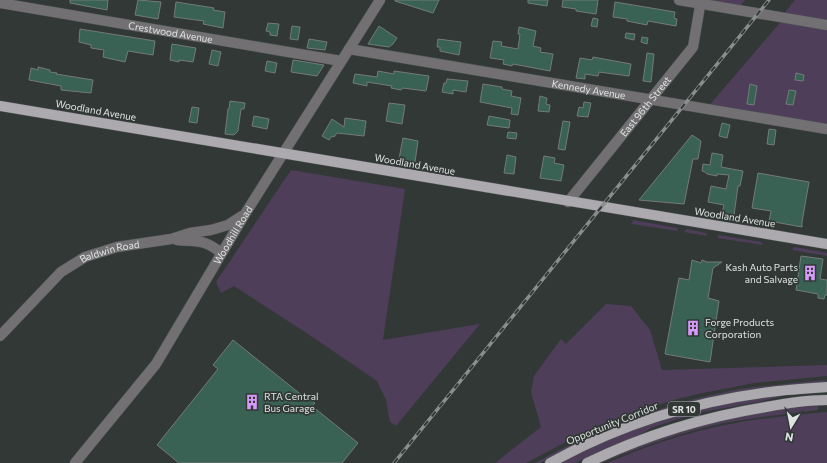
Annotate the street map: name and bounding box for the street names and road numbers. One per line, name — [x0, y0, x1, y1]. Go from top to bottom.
street label: Crestwood Avenue — [127, 19, 214, 45]
street label: East 96th Street — [617, 74, 673, 139]
street label: Kennedy Avenue — [551, 77, 626, 101]
street label: Woodland Avenue — [55, 97, 137, 123]
street label: Woodland Avenue — [374, 151, 456, 177]
street label: Woodhill Road — [211, 203, 255, 266]
street label: Woodland Avenue — [694, 205, 776, 229]
street label: Baldwin Road — [77, 238, 140, 265]
street label: Opportunity Corridor — [564, 399, 660, 447]
road number: SR 10 — [668, 402, 700, 416]

